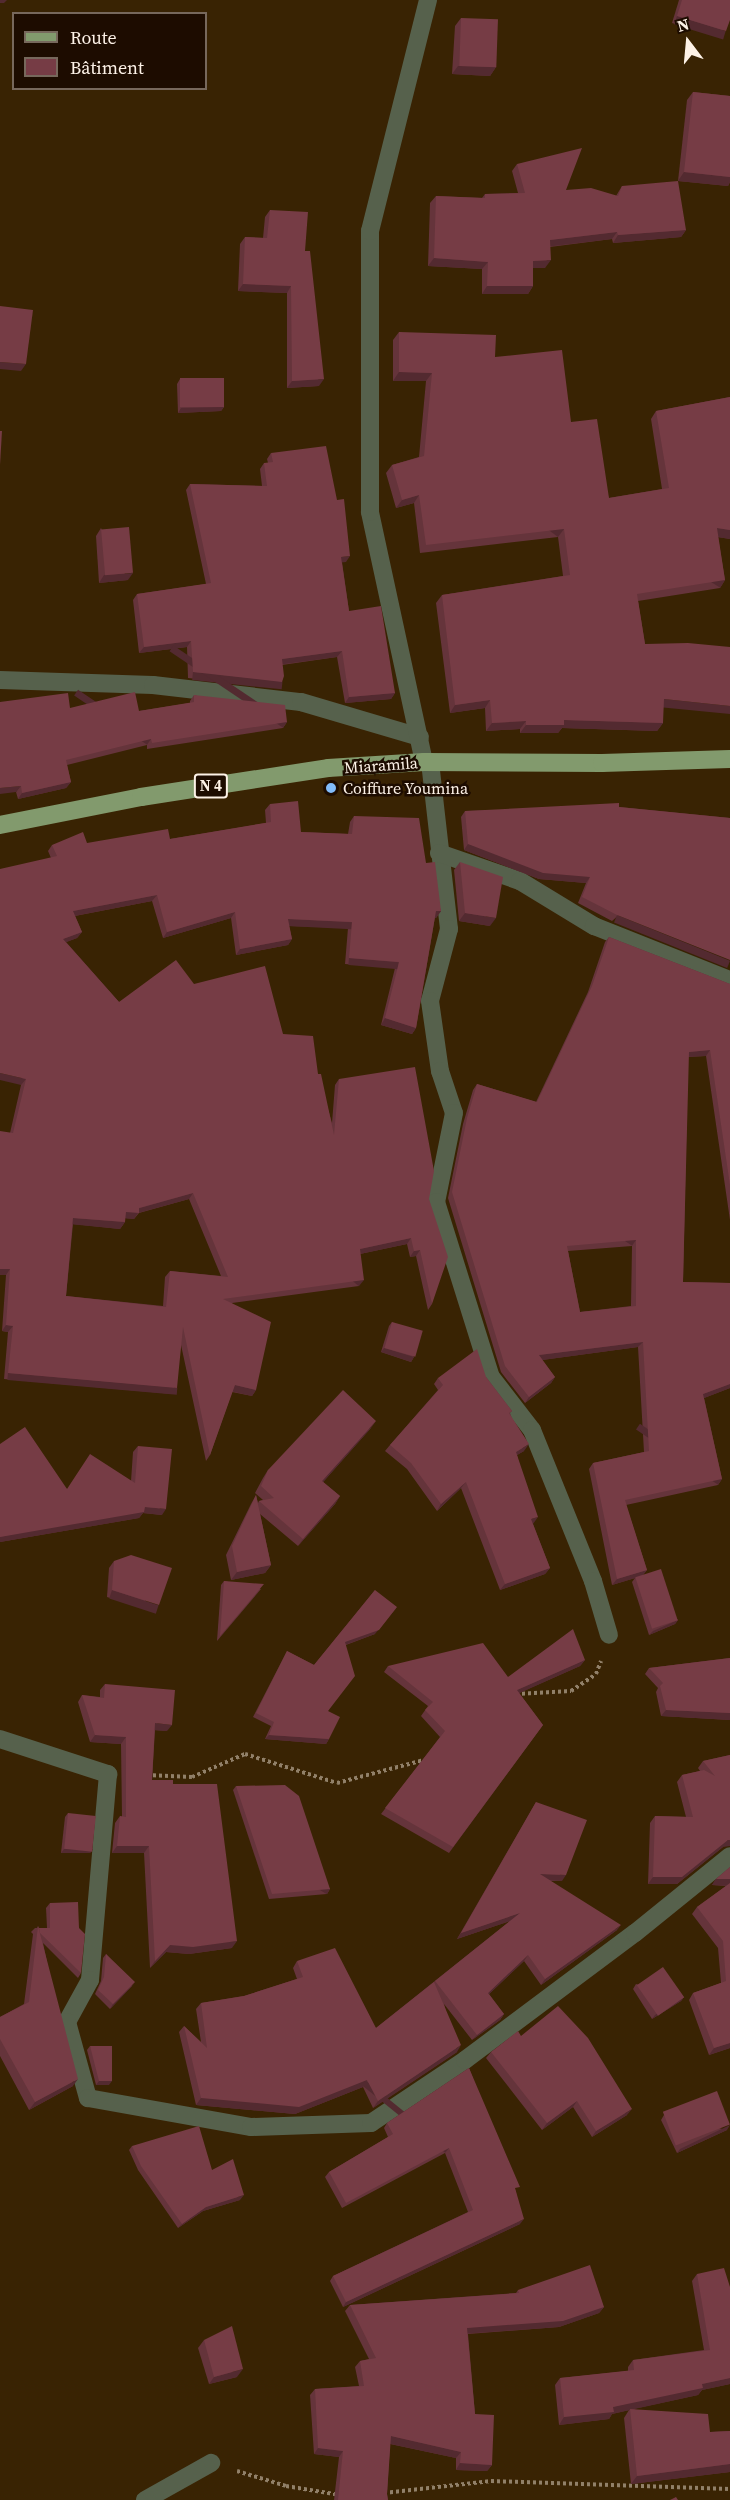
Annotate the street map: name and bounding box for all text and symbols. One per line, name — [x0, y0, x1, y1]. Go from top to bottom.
legend — [12, 12, 207, 90]
north arrow — [658, 12, 718, 72]
text: N — [674, 13, 692, 37]
text: Route — [70, 25, 117, 50]
text: Bâtiment — [70, 55, 144, 80]
street label: Miaramila — [343, 753, 419, 777]
road number: N 4 — [193, 774, 229, 798]
place label: Coiffure Youmina — [343, 778, 469, 798]
marker: Coiffure Youmina — [324, 781, 338, 795]

